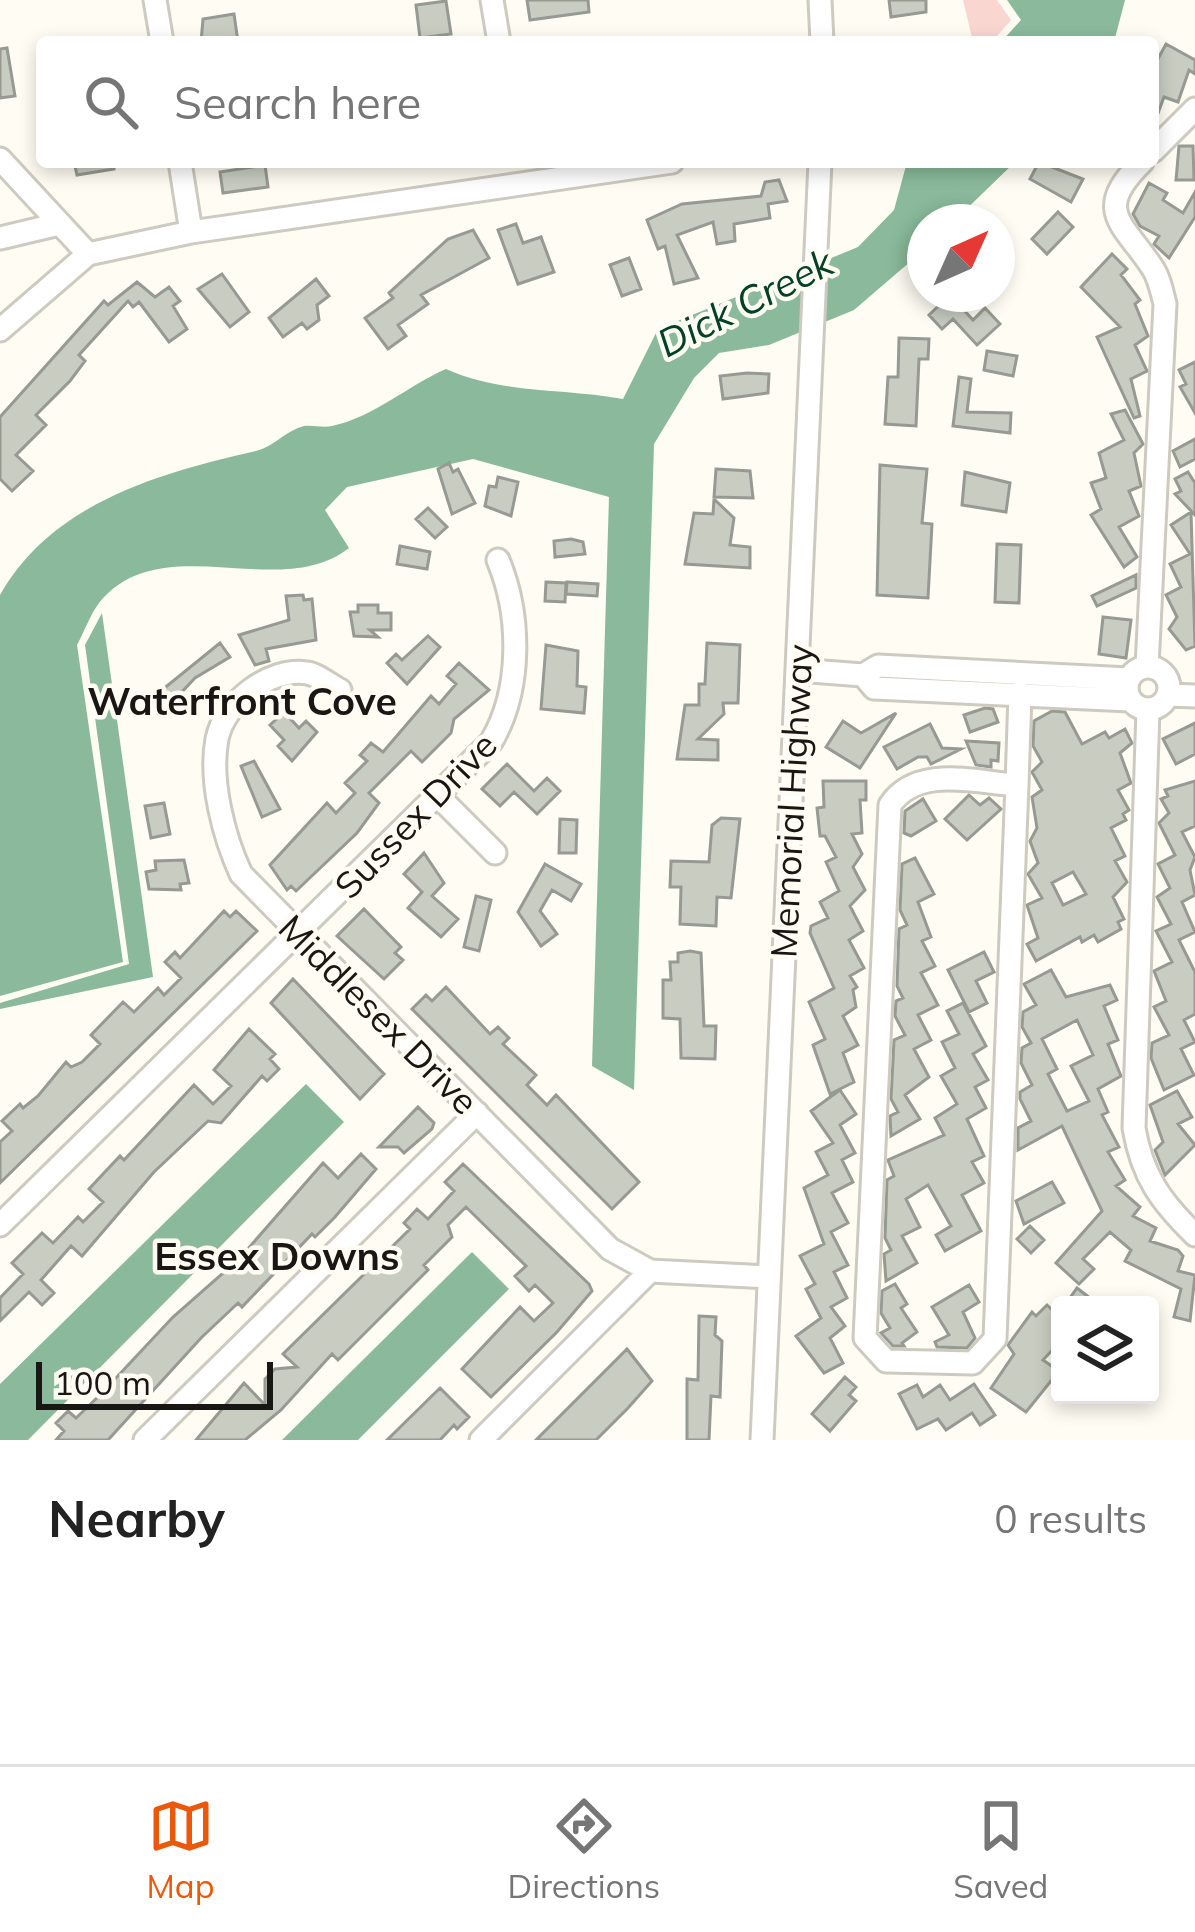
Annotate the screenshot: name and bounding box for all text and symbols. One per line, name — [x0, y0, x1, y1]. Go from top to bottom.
search box — [36, 36, 1159, 168]
icon: search — [78, 69, 144, 135]
text: Search here — [174, 74, 421, 130]
north arrow — [907, 204, 1015, 312]
water label: Dick Creek — [649, 236, 842, 367]
street label: Memorial Highway — [760, 643, 822, 959]
district label: Waterfront Cove — [87, 676, 397, 725]
street label: Sussex Drive — [324, 722, 506, 908]
street label: Middlesex Drive — [270, 905, 488, 1123]
district label: Essex Downs — [154, 1231, 400, 1280]
map controls — [1051, 1296, 1159, 1404]
button: layers — [1051, 1296, 1159, 1404]
scale bar — [36, 1356, 273, 1409]
text: 100 m — [54, 1362, 151, 1403]
text: Nearby — [48, 1486, 225, 1550]
text: 0 results — [994, 1494, 1147, 1543]
tab: Map — [147, 1793, 214, 1906]
tab: Directions — [508, 1793, 660, 1906]
tab: Saved — [953, 1793, 1048, 1906]

